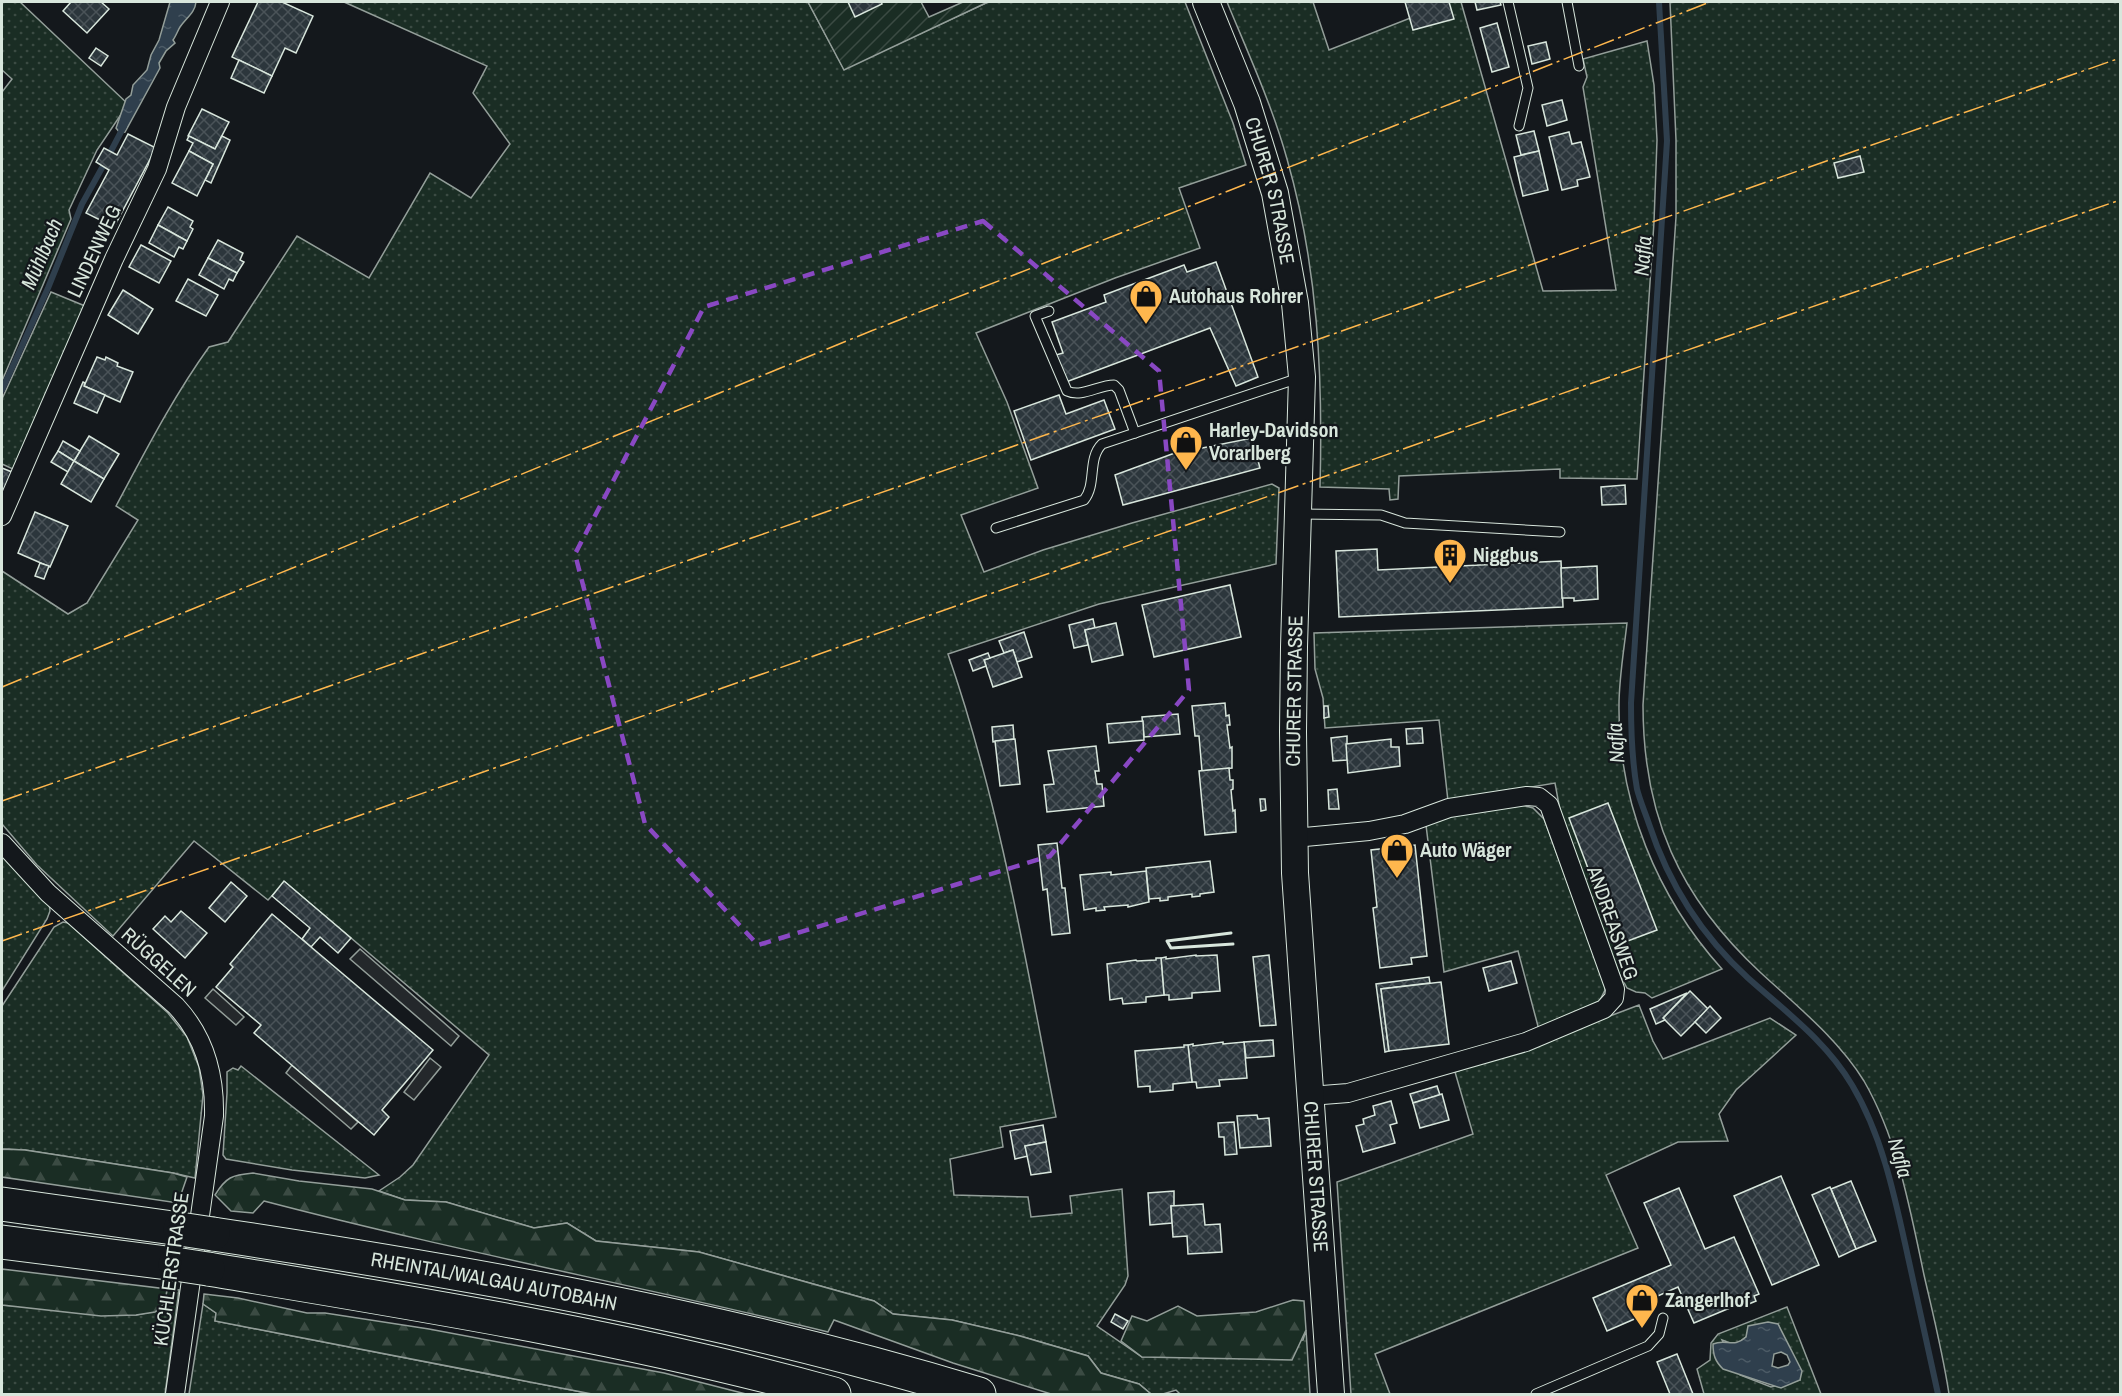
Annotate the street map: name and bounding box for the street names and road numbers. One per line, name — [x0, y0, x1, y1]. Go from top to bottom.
street label: CHURER STRASSE — [1239, 113, 1302, 267]
street label: LINDENWEG — [60, 200, 127, 302]
street label: CHURER STRASSE — [1279, 615, 1308, 767]
street label: ANDREASWEG — [1581, 861, 1646, 983]
street label: RÜGGELEN — [116, 921, 203, 1002]
street label: CHURER STRASSE — [1298, 1100, 1335, 1253]
street label: KÜCHLERSTRASSE — [146, 1190, 195, 1348]
street label: RHEINTAL/WALGAU AUTOBAHN — [369, 1245, 620, 1316]

